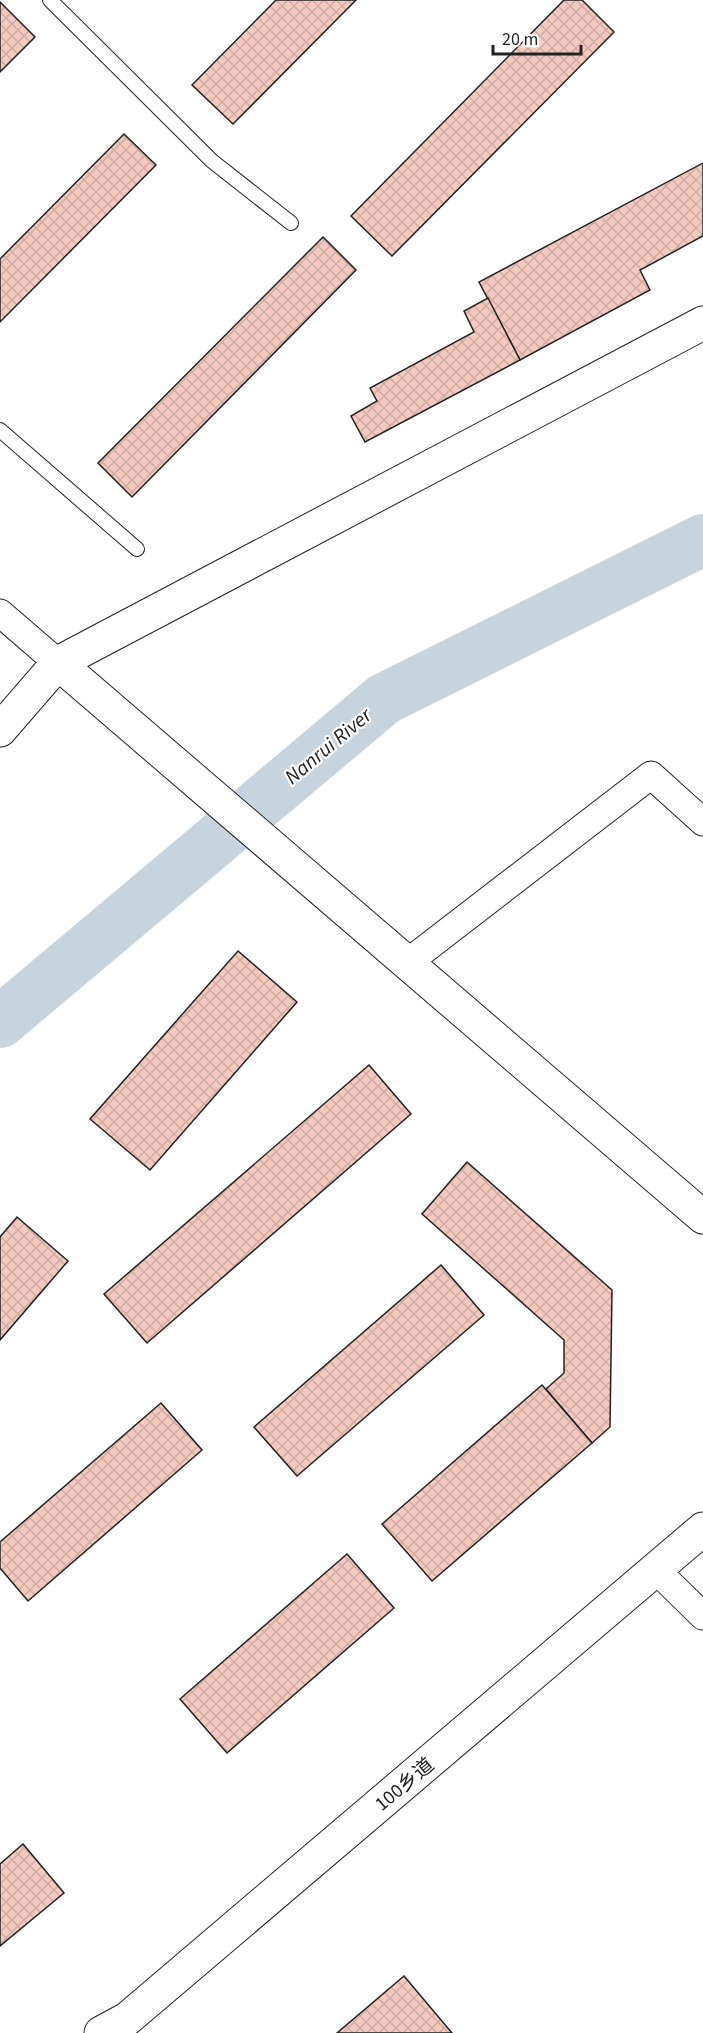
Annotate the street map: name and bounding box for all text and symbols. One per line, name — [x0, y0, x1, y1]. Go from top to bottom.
scale bar — [493, 18, 582, 56]
text: 20 m — [502, 27, 538, 52]
water label: Nanrui River — [278, 700, 379, 792]
street label: 100乡道 — [369, 1752, 440, 1818]

